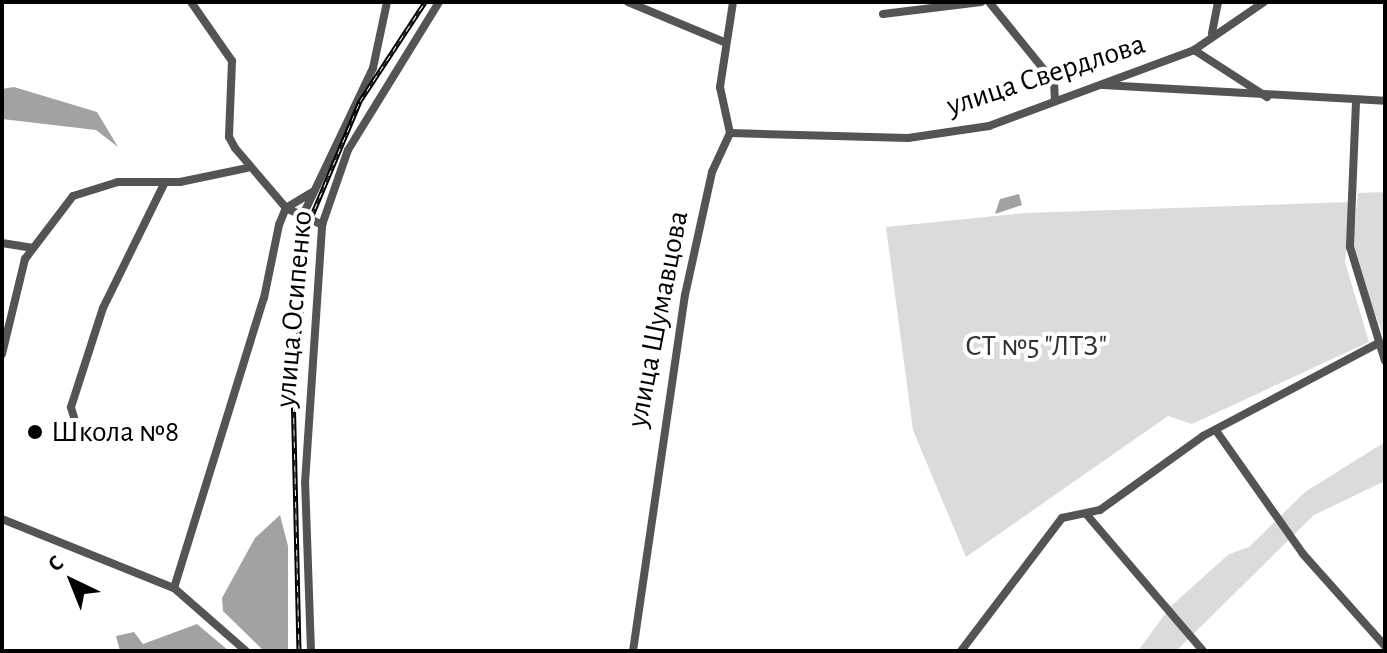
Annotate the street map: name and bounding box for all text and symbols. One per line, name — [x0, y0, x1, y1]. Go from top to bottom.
street label: улица Свердлова — [942, 26, 1150, 124]
street label: улица Шумавцова — [619, 208, 697, 430]
street label: улица Осипенко — [267, 209, 321, 409]
park label: СТ №5 "ЛТЗ" — [965, 328, 1107, 364]
place label: Школа №8 — [51, 414, 179, 450]
marker: Школа №8 — [26, 423, 44, 441]
north arrow — [32, 541, 112, 621]
text: С — [44, 551, 68, 576]

